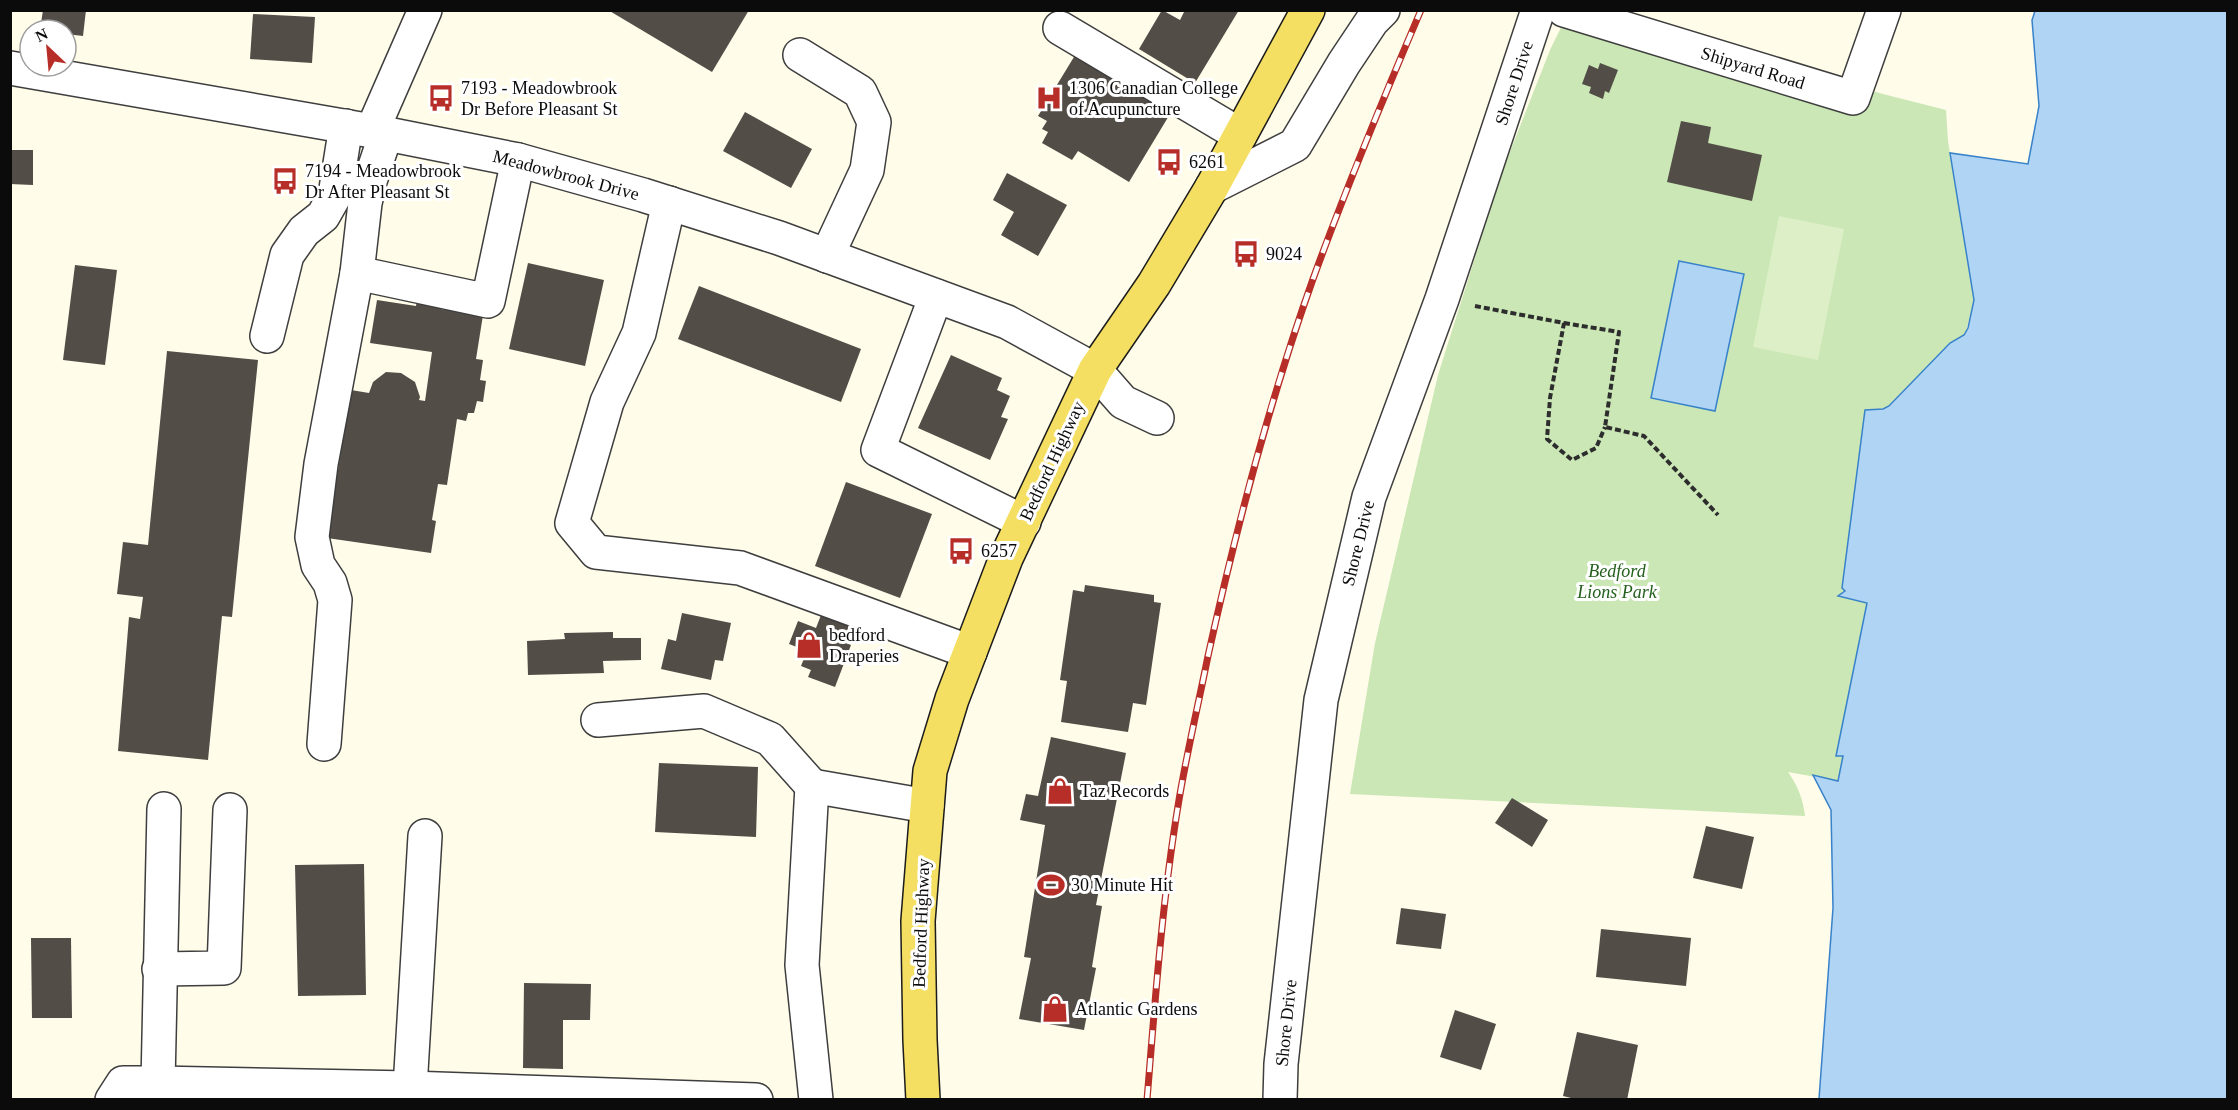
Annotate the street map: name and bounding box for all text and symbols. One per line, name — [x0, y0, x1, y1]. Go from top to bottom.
north arrow — [18, 18, 78, 78]
text: N — [33, 25, 51, 45]
street label: Shore Drive — [1491, 38, 1537, 128]
street label: Shipyard Road — [1699, 43, 1807, 93]
place label: 7193 - Meadowbrook Dr Before Pleasant St — [461, 78, 617, 119]
place label: 1306 Canadian College of Acupuncture — [1069, 78, 1238, 119]
bus stop icon: 7193 - Meadowbrook Dr Before Pleasant St — [426, 83, 456, 113]
hospital icon: 1306 Canadian College of Acupuncture — [1034, 83, 1064, 113]
street label: Meadowbrook Drive — [491, 146, 641, 204]
bus stop icon: 6261 — [1154, 147, 1184, 177]
place label: 6261 — [1189, 152, 1225, 172]
place label: 7194 - Meadowbrook Dr After Pleasant St — [305, 161, 461, 202]
bus stop icon: 7194 - Meadowbrook Dr After Pleasant St — [270, 166, 300, 196]
bus stop icon: 9024 — [1231, 239, 1261, 269]
place label: 9024 — [1266, 244, 1302, 264]
street label: Bedford Highway — [1016, 398, 1088, 524]
street label: Shore Drive — [1338, 498, 1378, 588]
bus stop icon: 6257 — [946, 536, 976, 566]
place label: 6257 — [981, 541, 1017, 561]
park label: Bedford Lions Park — [1576, 561, 1658, 602]
place label: bedford Draperies — [829, 625, 899, 666]
shop icon: bedford Draperies — [794, 630, 824, 660]
shop icon: Taz Records — [1045, 776, 1075, 806]
place label: Taz Records — [1080, 781, 1169, 801]
street label: Bedford Highway — [909, 858, 933, 988]
sports icon: 30 Minute Hit — [1036, 870, 1066, 900]
place label: 30 Minute Hit — [1071, 875, 1173, 895]
street label: Shore Drive — [1271, 978, 1301, 1068]
shop icon: Atlantic Gardens — [1040, 994, 1070, 1024]
place label: Atlantic Gardens — [1075, 999, 1197, 1019]

